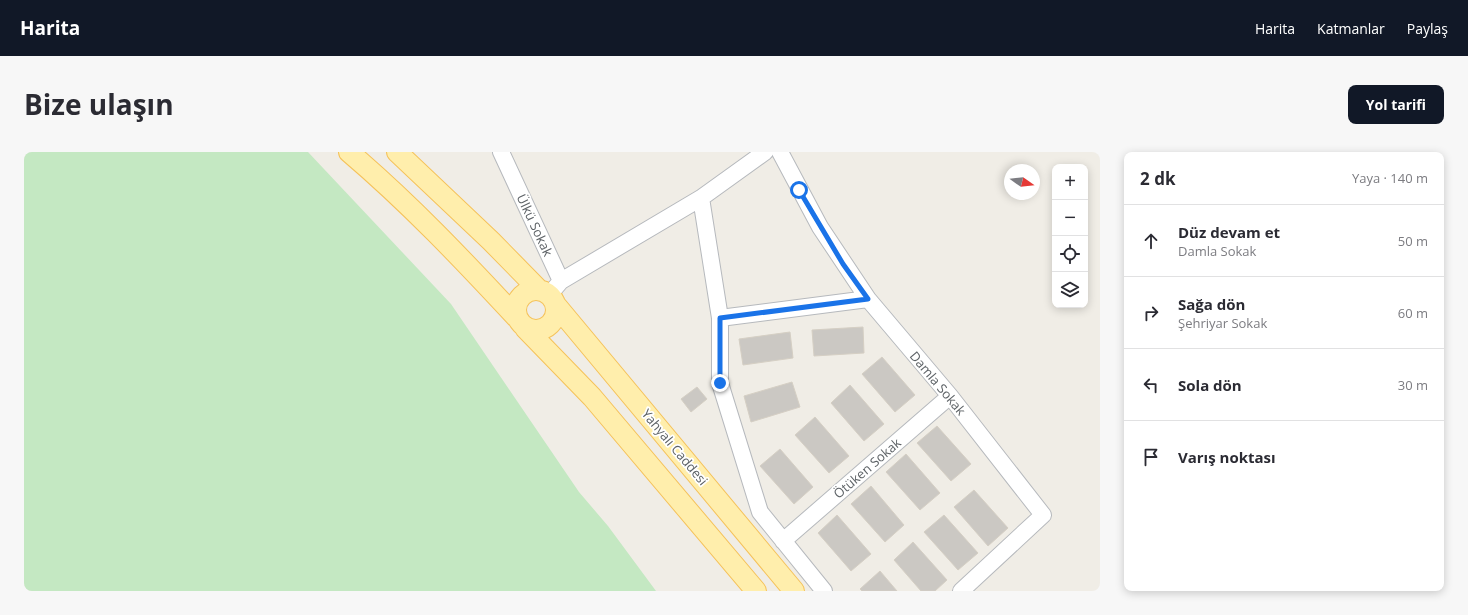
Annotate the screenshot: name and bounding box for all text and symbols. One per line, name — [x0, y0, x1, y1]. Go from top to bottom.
text: Harita — [20, 15, 80, 41]
text: Harita — [1255, 19, 1295, 38]
text: Katmanlar — [1317, 19, 1385, 38]
text: Paylaş — [1407, 19, 1448, 38]
text: Bize ulaşın — [24, 85, 174, 123]
button: Yol tarifi — [1348, 85, 1444, 124]
north arrow — [1004, 164, 1040, 200]
map controls — [1052, 164, 1088, 308]
button: + — [1052, 164, 1088, 200]
text: 2 dk — [1140, 167, 1175, 190]
text: Yaya · 140 m — [1352, 169, 1428, 187]
route start — [790, 181, 808, 199]
street label: Ülkü Sokak — [513, 191, 557, 259]
button: − — [1052, 200, 1088, 236]
text: Düz devam et — [1178, 222, 1280, 242]
icon: ahead — [1140, 230, 1162, 252]
text: 50 m — [1398, 232, 1428, 250]
button: locate — [1052, 236, 1088, 272]
text: Damla Sokak — [1178, 242, 1256, 260]
button: layers — [1052, 272, 1088, 308]
text: Sağa dön — [1178, 294, 1245, 314]
icon: right — [1140, 302, 1162, 324]
text: 60 m — [1398, 304, 1428, 322]
text: Şehriyar Sokak — [1178, 314, 1267, 332]
street label: Damla Sokak — [906, 347, 970, 419]
route end — [711, 374, 729, 392]
icon: left — [1140, 374, 1162, 396]
text: Sola dön — [1178, 375, 1242, 395]
text: 30 m — [1398, 376, 1428, 394]
street label: Yahyalı Caddesi — [638, 405, 712, 489]
street label: Ötüken Sokak — [829, 434, 905, 502]
icon: arrive — [1140, 446, 1162, 468]
text: Varış noktası — [1178, 447, 1276, 467]

